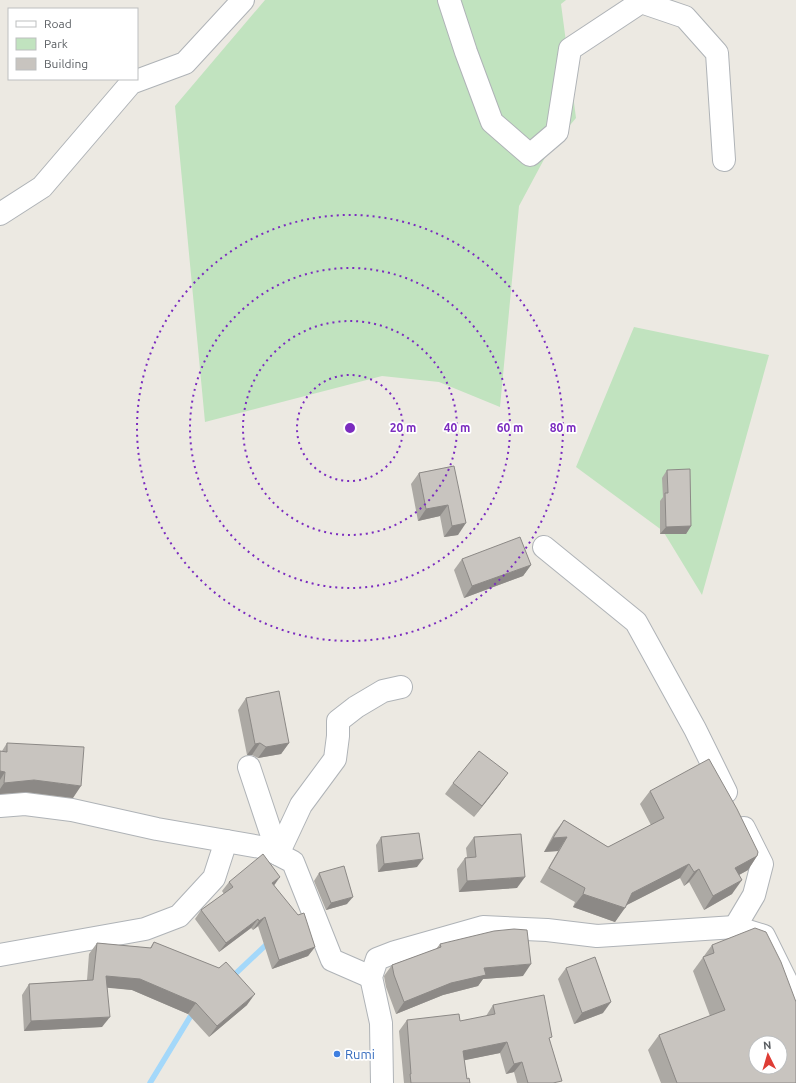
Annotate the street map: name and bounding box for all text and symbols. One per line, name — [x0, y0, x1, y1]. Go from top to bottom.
legend — [8, 8, 138, 80]
text: Road — [44, 17, 72, 30]
text: Park — [44, 37, 68, 50]
text: Building — [44, 57, 88, 70]
centre of rings — [343, 421, 357, 435]
text: 20 m — [390, 421, 416, 434]
text: 40 m — [444, 421, 470, 434]
text: 60 m — [497, 421, 523, 434]
text: 80 m — [550, 421, 576, 434]
north arrow — [748, 1035, 788, 1075]
text: N — [763, 1039, 772, 1051]
place label: Rumi — [345, 1047, 375, 1061]
marker: Rumi — [332, 1049, 342, 1059]

